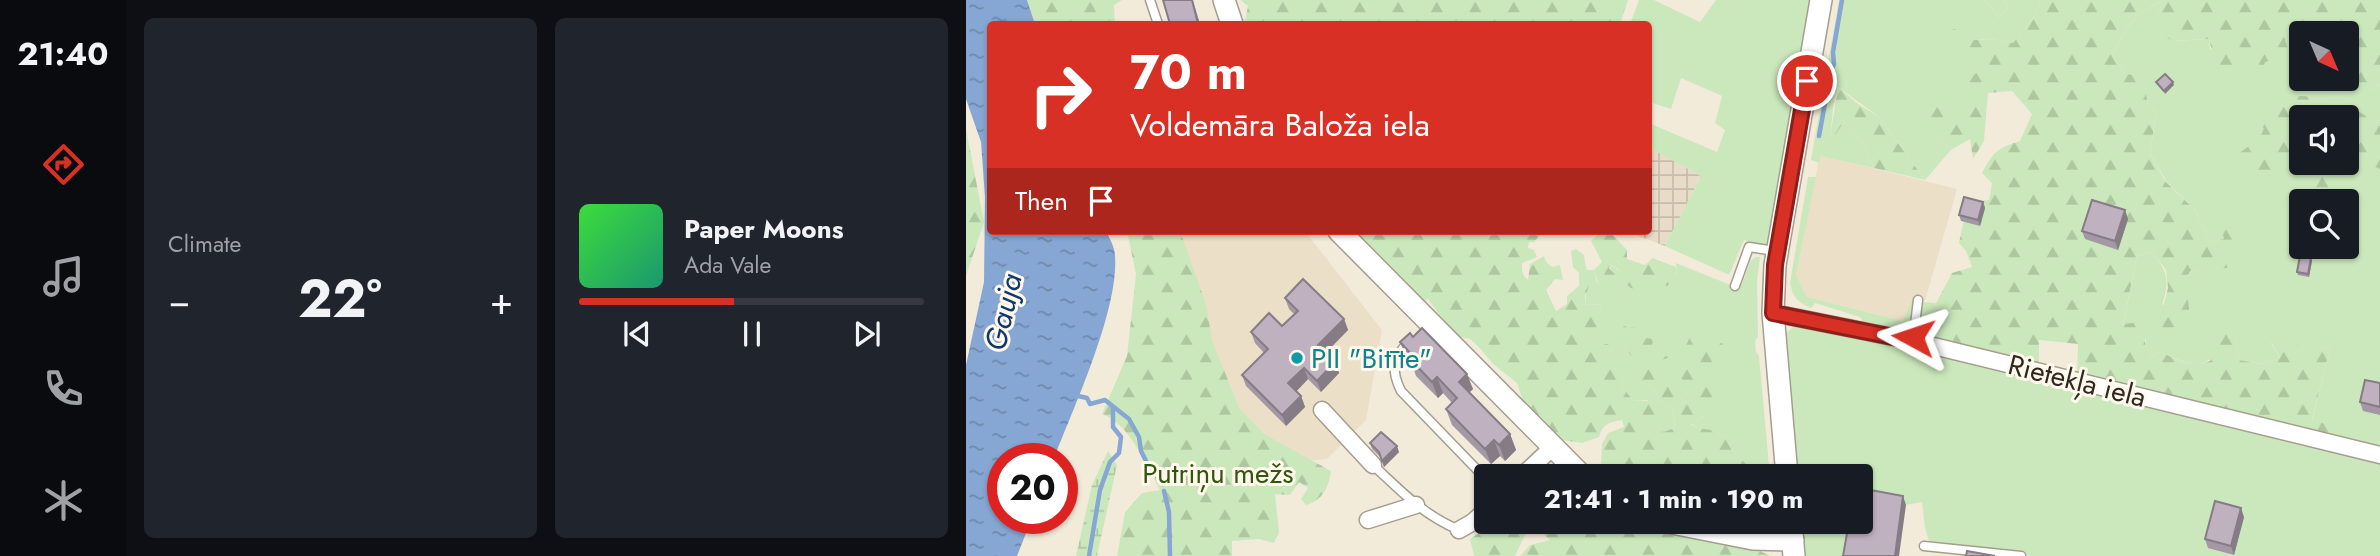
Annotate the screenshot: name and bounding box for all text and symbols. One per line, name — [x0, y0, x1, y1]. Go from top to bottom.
north arrow — [2289, 21, 2359, 91]
map controls — [2289, 21, 2359, 259]
text: 21:40 — [17, 31, 109, 77]
text: 70 m — [1130, 37, 1247, 107]
icon: right — [1015, 49, 1106, 140]
pin — [1777, 51, 1837, 111]
icon: arrive — [1788, 62, 1826, 100]
text: Voldemāra Baloža iela — [1130, 102, 1430, 148]
button: sound — [2289, 105, 2359, 175]
icon: directions — [39, 140, 88, 189]
text: Then — [1015, 182, 1068, 220]
icon: arrive — [1082, 182, 1120, 220]
button: search — [2289, 189, 2359, 259]
text: Paper Moons — [684, 210, 844, 248]
text: Climate — [168, 227, 241, 261]
text: Ada Vale — [684, 248, 771, 282]
icon: music — [39, 252, 88, 301]
text: 22° — [298, 261, 382, 337]
water label: Gauja — [973, 269, 1033, 355]
text: − — [168, 273, 190, 328]
text: + — [490, 273, 513, 328]
position arrow — [1876, 300, 1950, 374]
icon: previous — [618, 315, 656, 353]
icon: pause — [733, 315, 771, 353]
icon: next — [848, 315, 886, 353]
place label: PII "Bitīte" — [1311, 338, 1432, 379]
street label: Rietekļa iela — [2004, 344, 2150, 418]
marker: PII "Bitīte" — [1289, 350, 1305, 366]
icon: phone — [39, 364, 88, 413]
speed limit sign: 20 — [987, 443, 1078, 534]
park label: Putriņu mežs — [1142, 453, 1294, 494]
icon: climate — [39, 476, 88, 525]
text: 21:41 · 1 min · 190 m — [1544, 480, 1803, 518]

